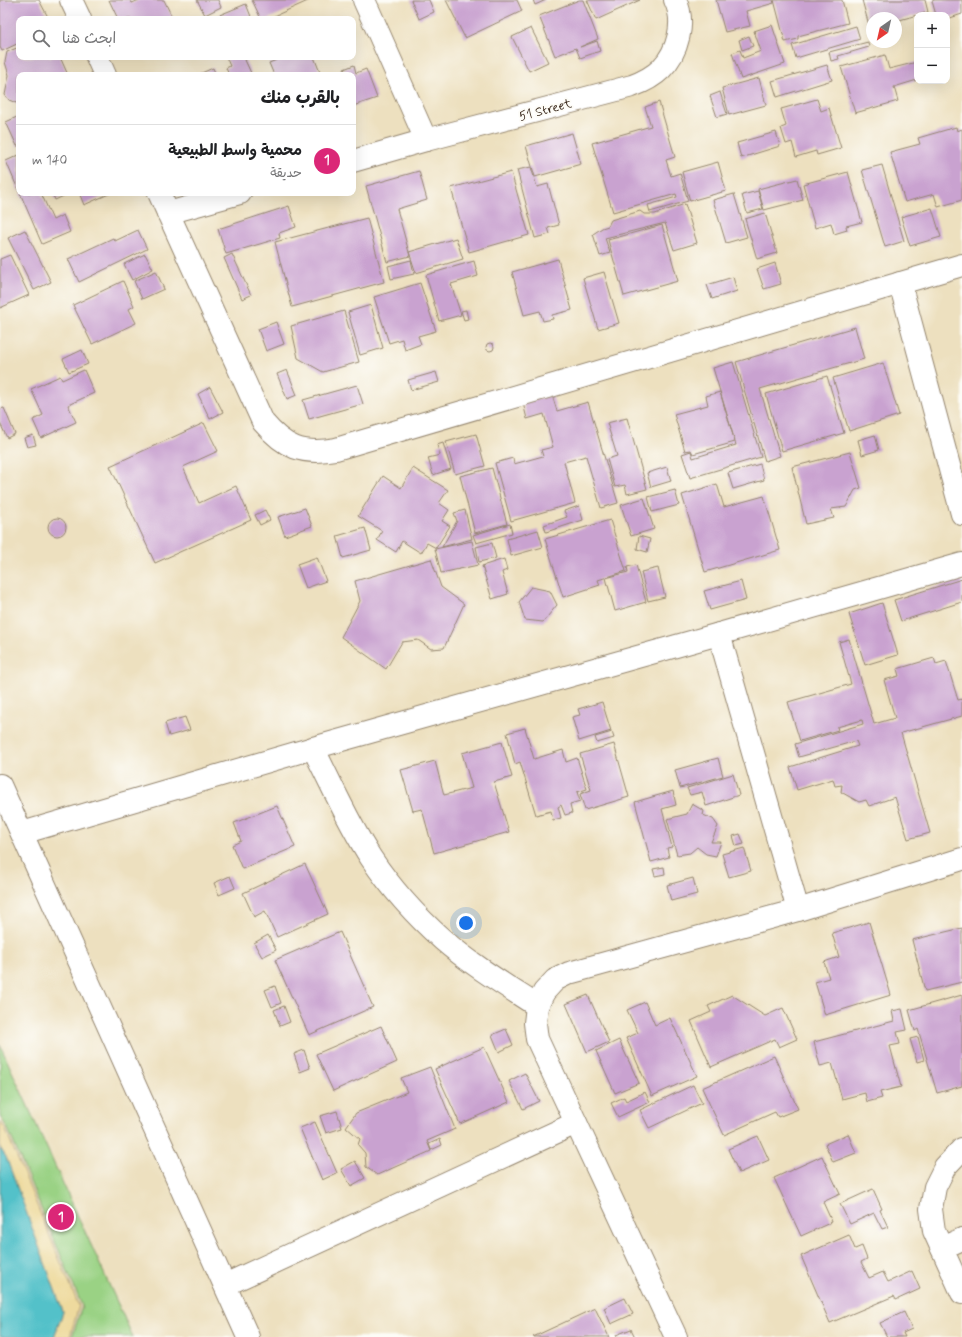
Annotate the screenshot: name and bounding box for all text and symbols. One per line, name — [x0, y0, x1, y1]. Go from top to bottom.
north arrow — [866, 12, 902, 48]
map controls — [914, 12, 950, 84]
button: + — [914, 12, 950, 48]
search box — [16, 16, 356, 60]
icon: search — [30, 27, 52, 49]
text: ابحث هنا — [62, 29, 116, 49]
button: − — [914, 48, 950, 84]
text: بالقرب منك — [261, 87, 340, 109]
street label: 51 Street — [517, 95, 574, 126]
text: محمية واسط الطبيعية — [168, 141, 302, 161]
text: 140 m — [32, 152, 67, 169]
text: 1 — [324, 152, 330, 169]
text: حديقة — [270, 165, 302, 182]
your location — [456, 913, 476, 933]
pin: 1 — [48, 1202, 74, 1232]

